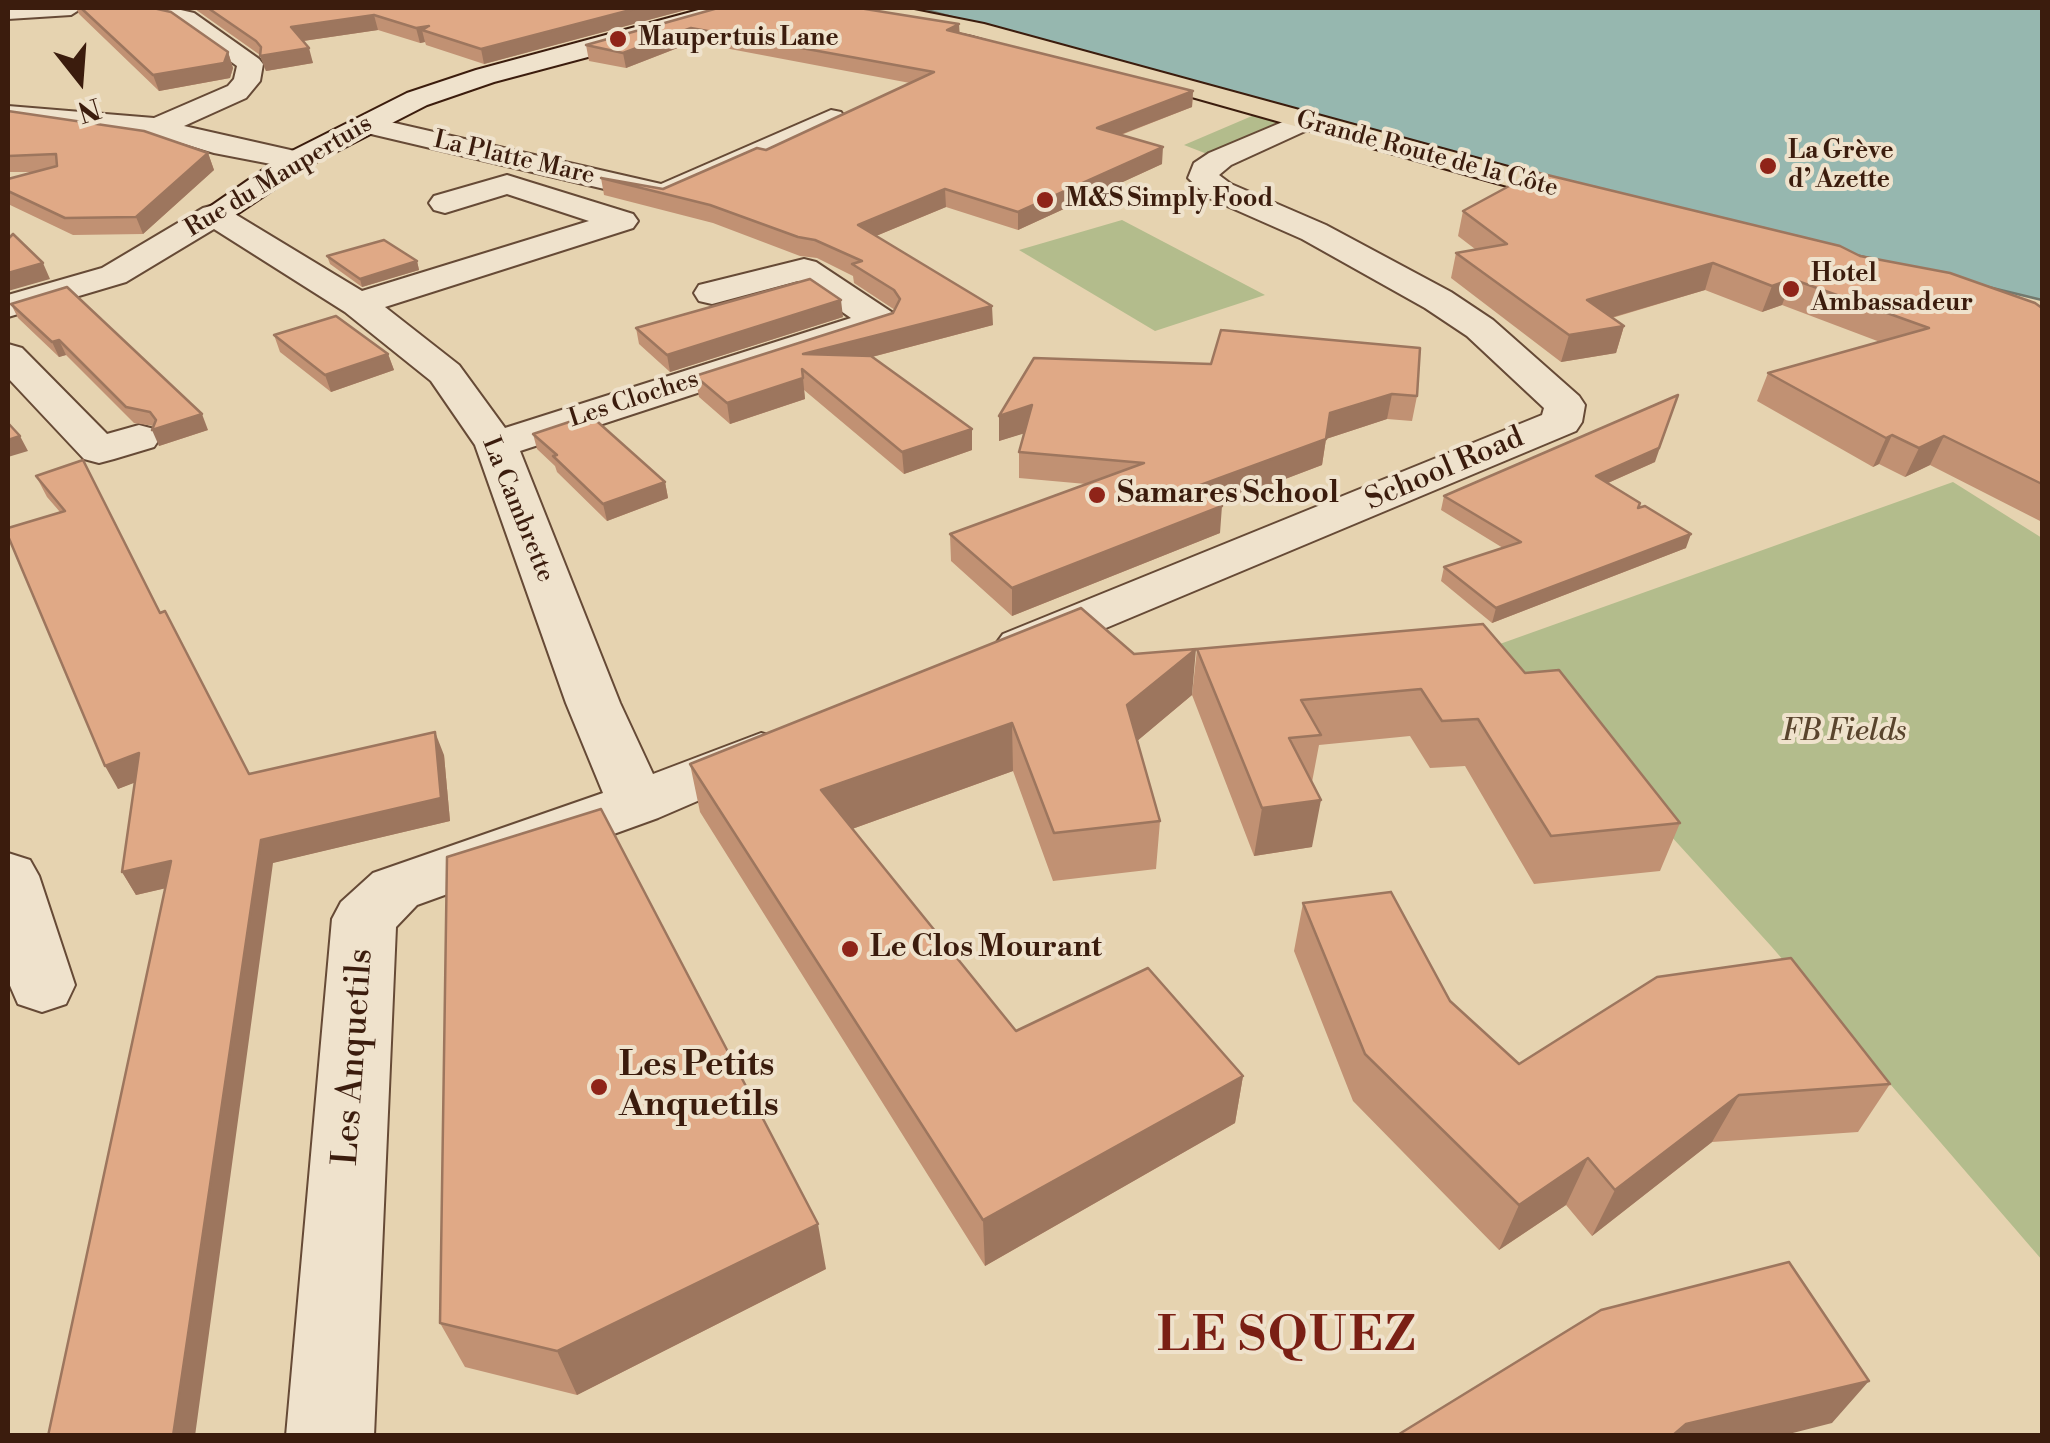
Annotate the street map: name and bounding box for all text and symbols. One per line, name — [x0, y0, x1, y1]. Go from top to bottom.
place label: Maupertuis Lane — [638, 24, 839, 54]
marker: Maupertuis Lane — [607, 28, 629, 50]
north arrow — [30, 30, 130, 130]
text: N — [73, 89, 105, 129]
street label: Grande Route de la Côte — [1293, 106, 1561, 204]
street label: Rue du Maupertuis — [180, 109, 378, 245]
street label: La Platte Mare — [430, 126, 598, 192]
place label: La Grève d’ Azette — [1788, 137, 1894, 196]
marker: La Grève d’ Azette — [1757, 155, 1779, 177]
place label: M&S Simply Food — [1065, 185, 1273, 215]
marker: M&S Simply Food — [1034, 189, 1056, 211]
place label: Hotel Ambassadeur — [1811, 260, 1973, 319]
marker: Hotel Ambassadeur — [1780, 278, 1802, 300]
street label: Les Cloches — [565, 365, 703, 435]
street label: School Road — [1360, 421, 1530, 519]
street label: La Cambrette — [474, 433, 560, 587]
place label: Samares School — [1117, 477, 1339, 513]
marker: Samares School — [1086, 484, 1108, 506]
park label: FB Fields — [1781, 715, 1907, 751]
place label: Le Clos Mourant — [870, 931, 1102, 967]
marker: Le Clos Mourant — [839, 938, 861, 960]
street label: Les Anquetils — [326, 947, 384, 1167]
place label: Les Petits Anquetils — [619, 1046, 779, 1128]
marker: Les Petits Anquetils — [588, 1076, 610, 1098]
district label: LE SQUEZ — [1157, 1310, 1417, 1368]

